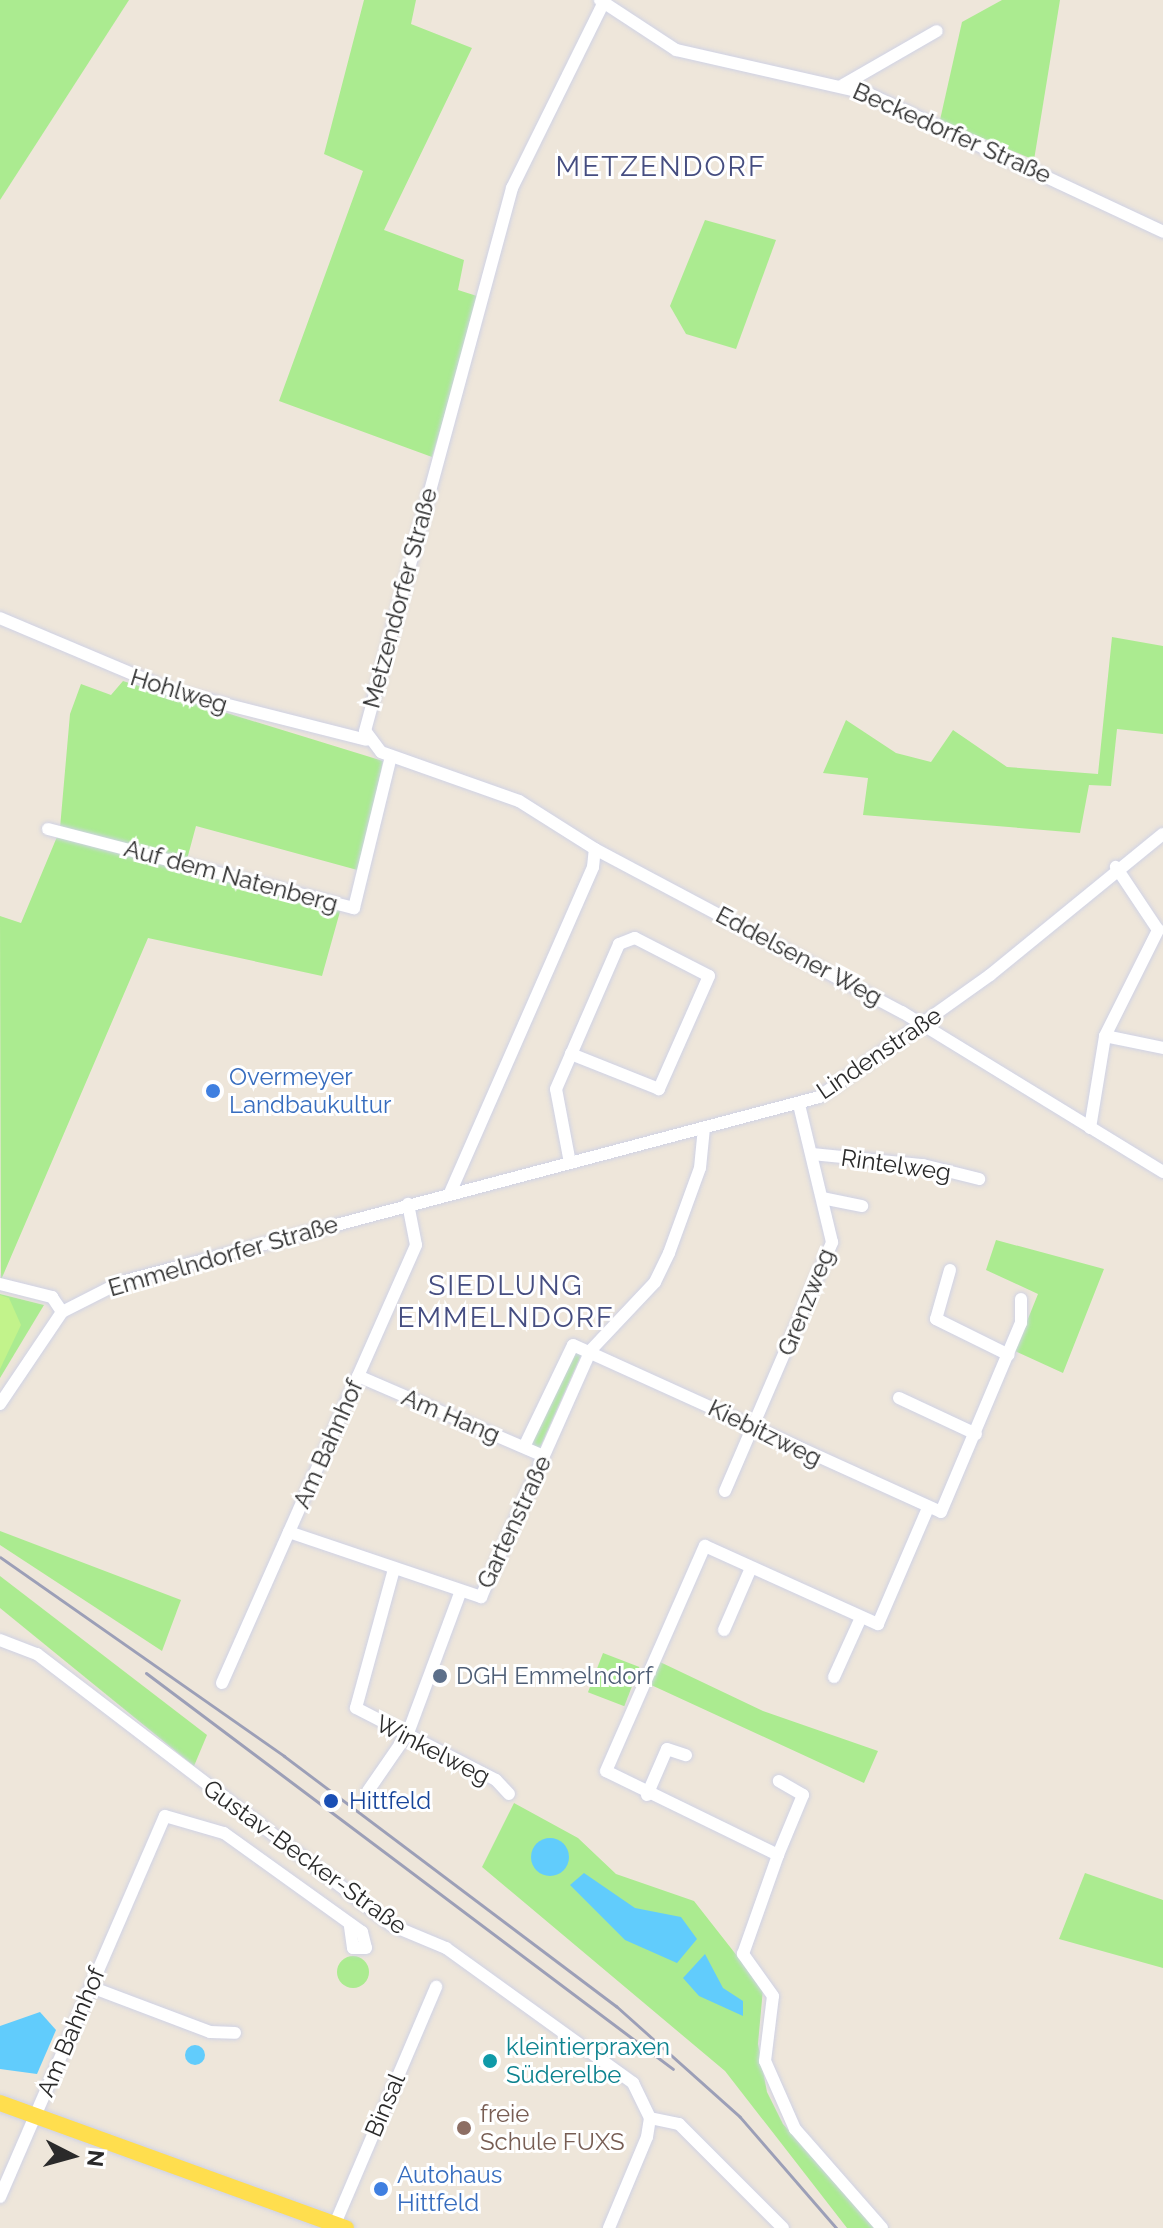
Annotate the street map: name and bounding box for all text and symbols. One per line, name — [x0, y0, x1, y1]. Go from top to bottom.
street label: Beckedorfer Straße — [848, 76, 1056, 190]
district label: METZENDORF — [556, 150, 766, 184]
street label: Metzendorfer Straße — [357, 484, 443, 712]
street label: Hohlweg — [127, 663, 231, 719]
street label: Auf dem Natenberg — [121, 834, 341, 918]
street label: Eddelsener Weg — [710, 900, 888, 1012]
street label: Lindenstraße — [811, 1001, 947, 1105]
place label: Overmeyer Landbaukultur — [229, 1063, 391, 1119]
marker: Overmeyer Landbaukultur — [204, 1082, 222, 1100]
street label: Rintelweg — [839, 1143, 953, 1187]
street label: Emmelndorfer Straße — [105, 1209, 341, 1303]
street label: Grenzweg — [771, 1244, 841, 1360]
district label: SIEDLUNG EMMELNDORF — [398, 1269, 614, 1335]
street label: Am Bahnhof — [287, 1375, 369, 1513]
street label: Am Hang — [398, 1382, 504, 1450]
street label: Kiebitzweg — [704, 1393, 826, 1473]
street label: Gartenstraße — [471, 1451, 557, 1593]
place label: DGH Emmelndorf — [456, 1662, 653, 1690]
marker: DGH Emmelndorf — [431, 1667, 449, 1685]
street label: Winkelweg — [371, 1709, 495, 1791]
street label: Gustav-Becker-Straße — [198, 1773, 412, 1941]
place label: Hittfeld — [349, 1787, 431, 1815]
marker: Hittfeld — [320, 1790, 342, 1812]
street label: Am Bahnhof — [31, 1963, 111, 2101]
place label: kleintierpraxen Süderelbe — [506, 2033, 670, 2089]
marker: kleintierpraxen Süderelbe — [481, 2052, 499, 2070]
street label: Binsal — [359, 2069, 411, 2141]
place label: freie Schule FUXS — [480, 2100, 625, 2156]
north arrow — [32, 2116, 112, 2196]
marker: freie Schule FUXS — [455, 2119, 473, 2137]
text: N — [82, 2149, 110, 2168]
place label: Autohaus Hittfeld — [397, 2161, 502, 2217]
marker: Autohaus Hittfeld — [372, 2180, 390, 2198]

